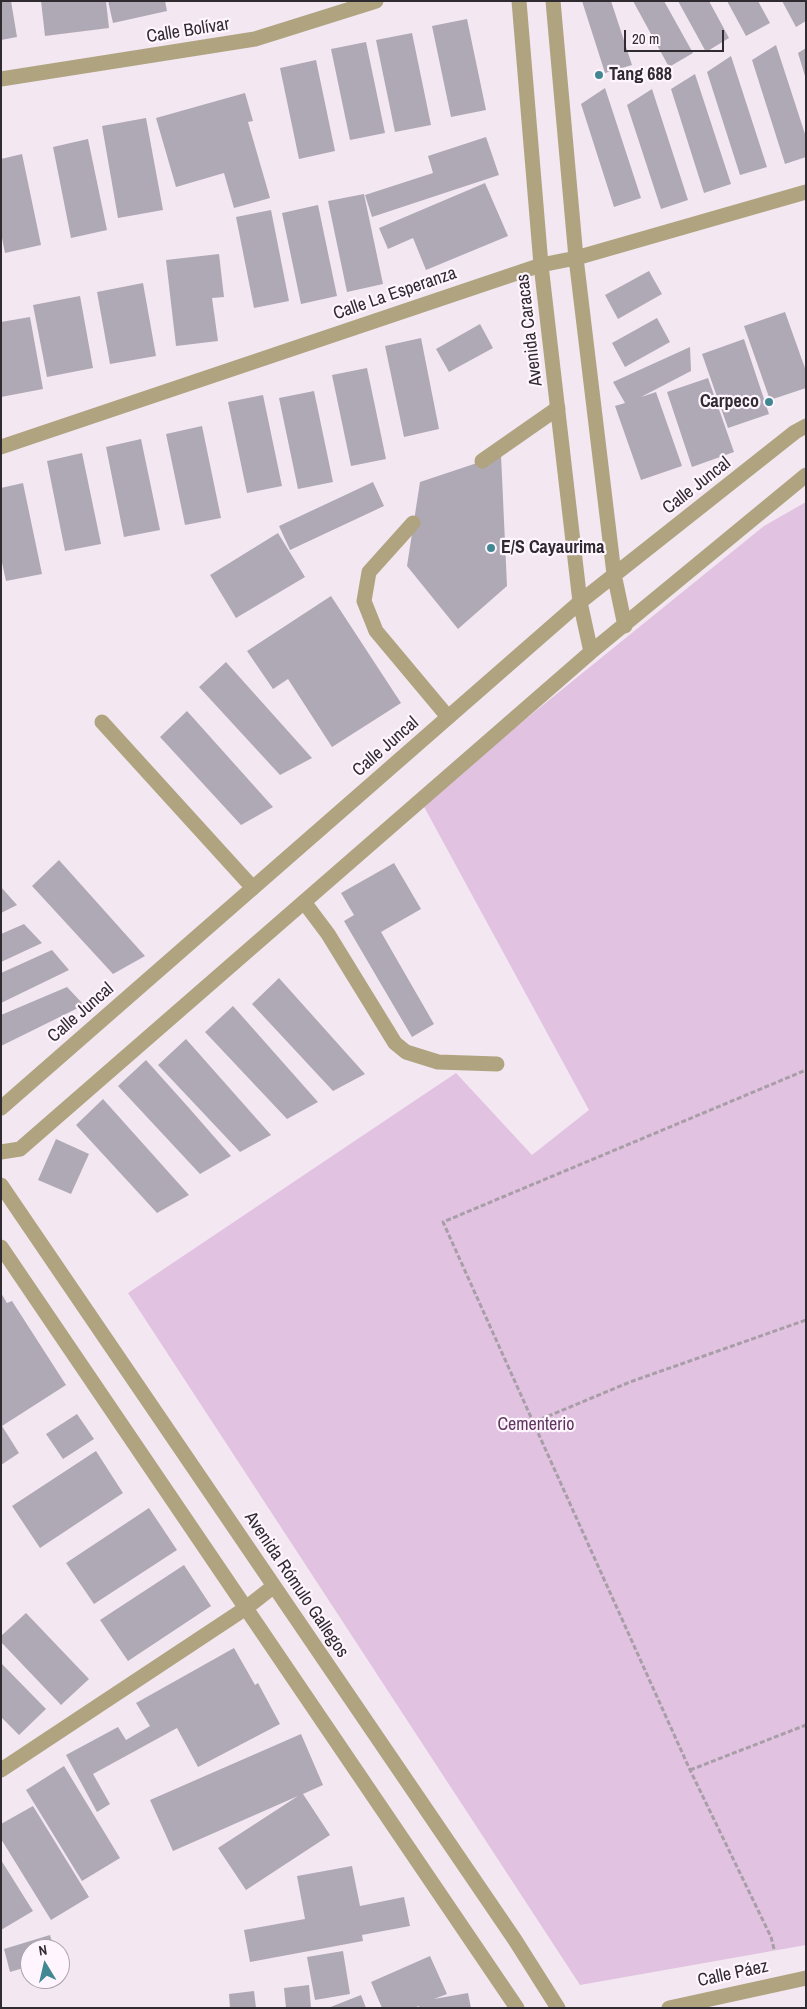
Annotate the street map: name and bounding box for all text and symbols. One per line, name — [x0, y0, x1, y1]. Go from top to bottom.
street label: Calle Bolívar — [145, 14, 231, 48]
scale bar — [627, 20, 727, 52]
text: 20 m — [632, 28, 659, 49]
place label: Tang 688 — [609, 64, 672, 86]
marker: Tang 688 — [593, 69, 605, 81]
street label: Calle La Esperanza — [331, 263, 459, 325]
street label: Avenida Caracas — [512, 273, 548, 387]
place label: Carpeco — [700, 391, 759, 413]
marker: Carpeco — [763, 396, 775, 408]
street label: Calle Juncal — [659, 453, 735, 519]
place label: E/S Cayaurima — [501, 537, 604, 559]
marker: E/S Cayaurima — [485, 542, 497, 554]
street label: Calle Juncal — [349, 712, 423, 782]
street label: Calle Juncal — [44, 978, 118, 1048]
park label: Cementerio — [497, 1414, 575, 1436]
street label: Avenida Rómulo Gallegos — [239, 1508, 353, 1662]
north arrow — [20, 1939, 70, 1989]
text: N — [37, 1941, 48, 1960]
street label: Calle Páez — [696, 1956, 770, 1992]

